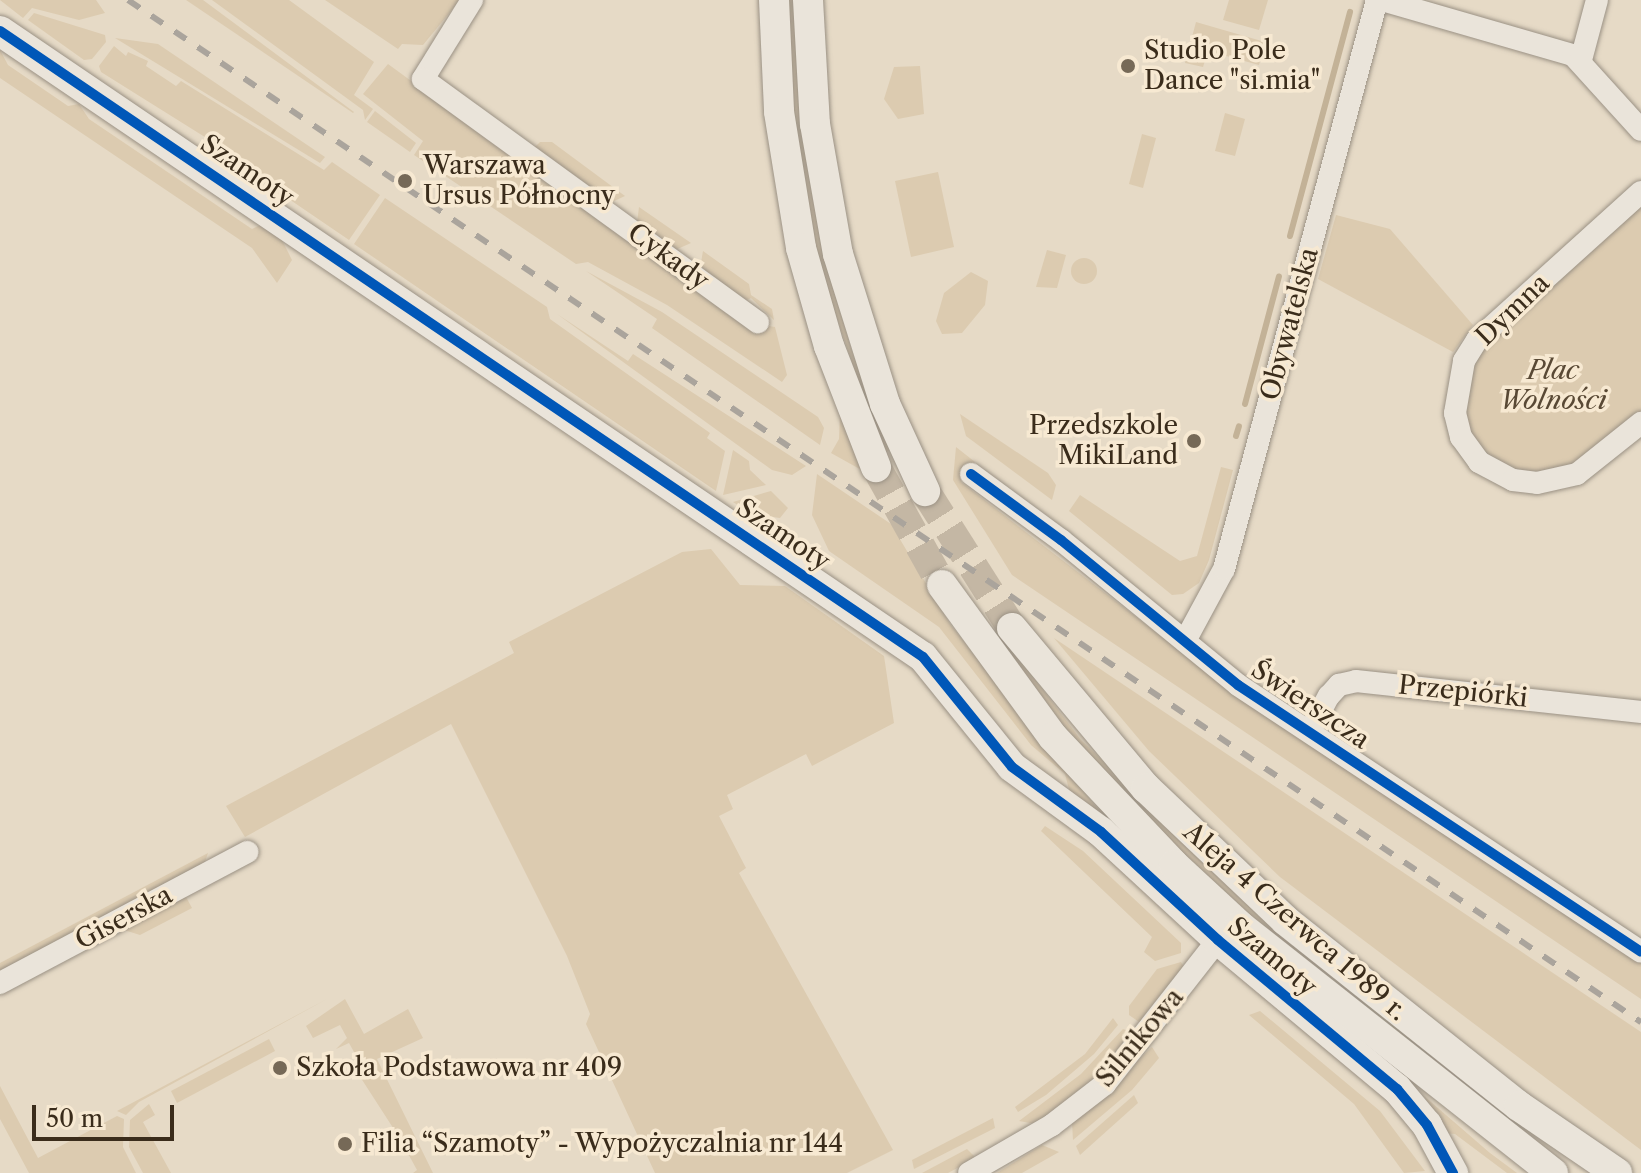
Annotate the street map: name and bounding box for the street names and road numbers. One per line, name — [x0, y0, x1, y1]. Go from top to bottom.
street label: Szamoty — [194, 128, 300, 214]
street label: Cykady — [621, 217, 715, 297]
street label: Obywatelska — [1255, 244, 1325, 404]
street label: Dymna — [1470, 268, 1556, 352]
street label: Szamoty — [730, 492, 836, 578]
street label: Świerszcza — [1245, 654, 1375, 756]
street label: Przepiórki — [1397, 670, 1529, 714]
street label: Aleja 4 Czerwca 1989 r. — [1177, 816, 1413, 1028]
street label: Giserska — [70, 880, 178, 956]
street label: Szamoty — [1221, 911, 1323, 1003]
street label: Silnikowa — [1090, 982, 1190, 1094]

